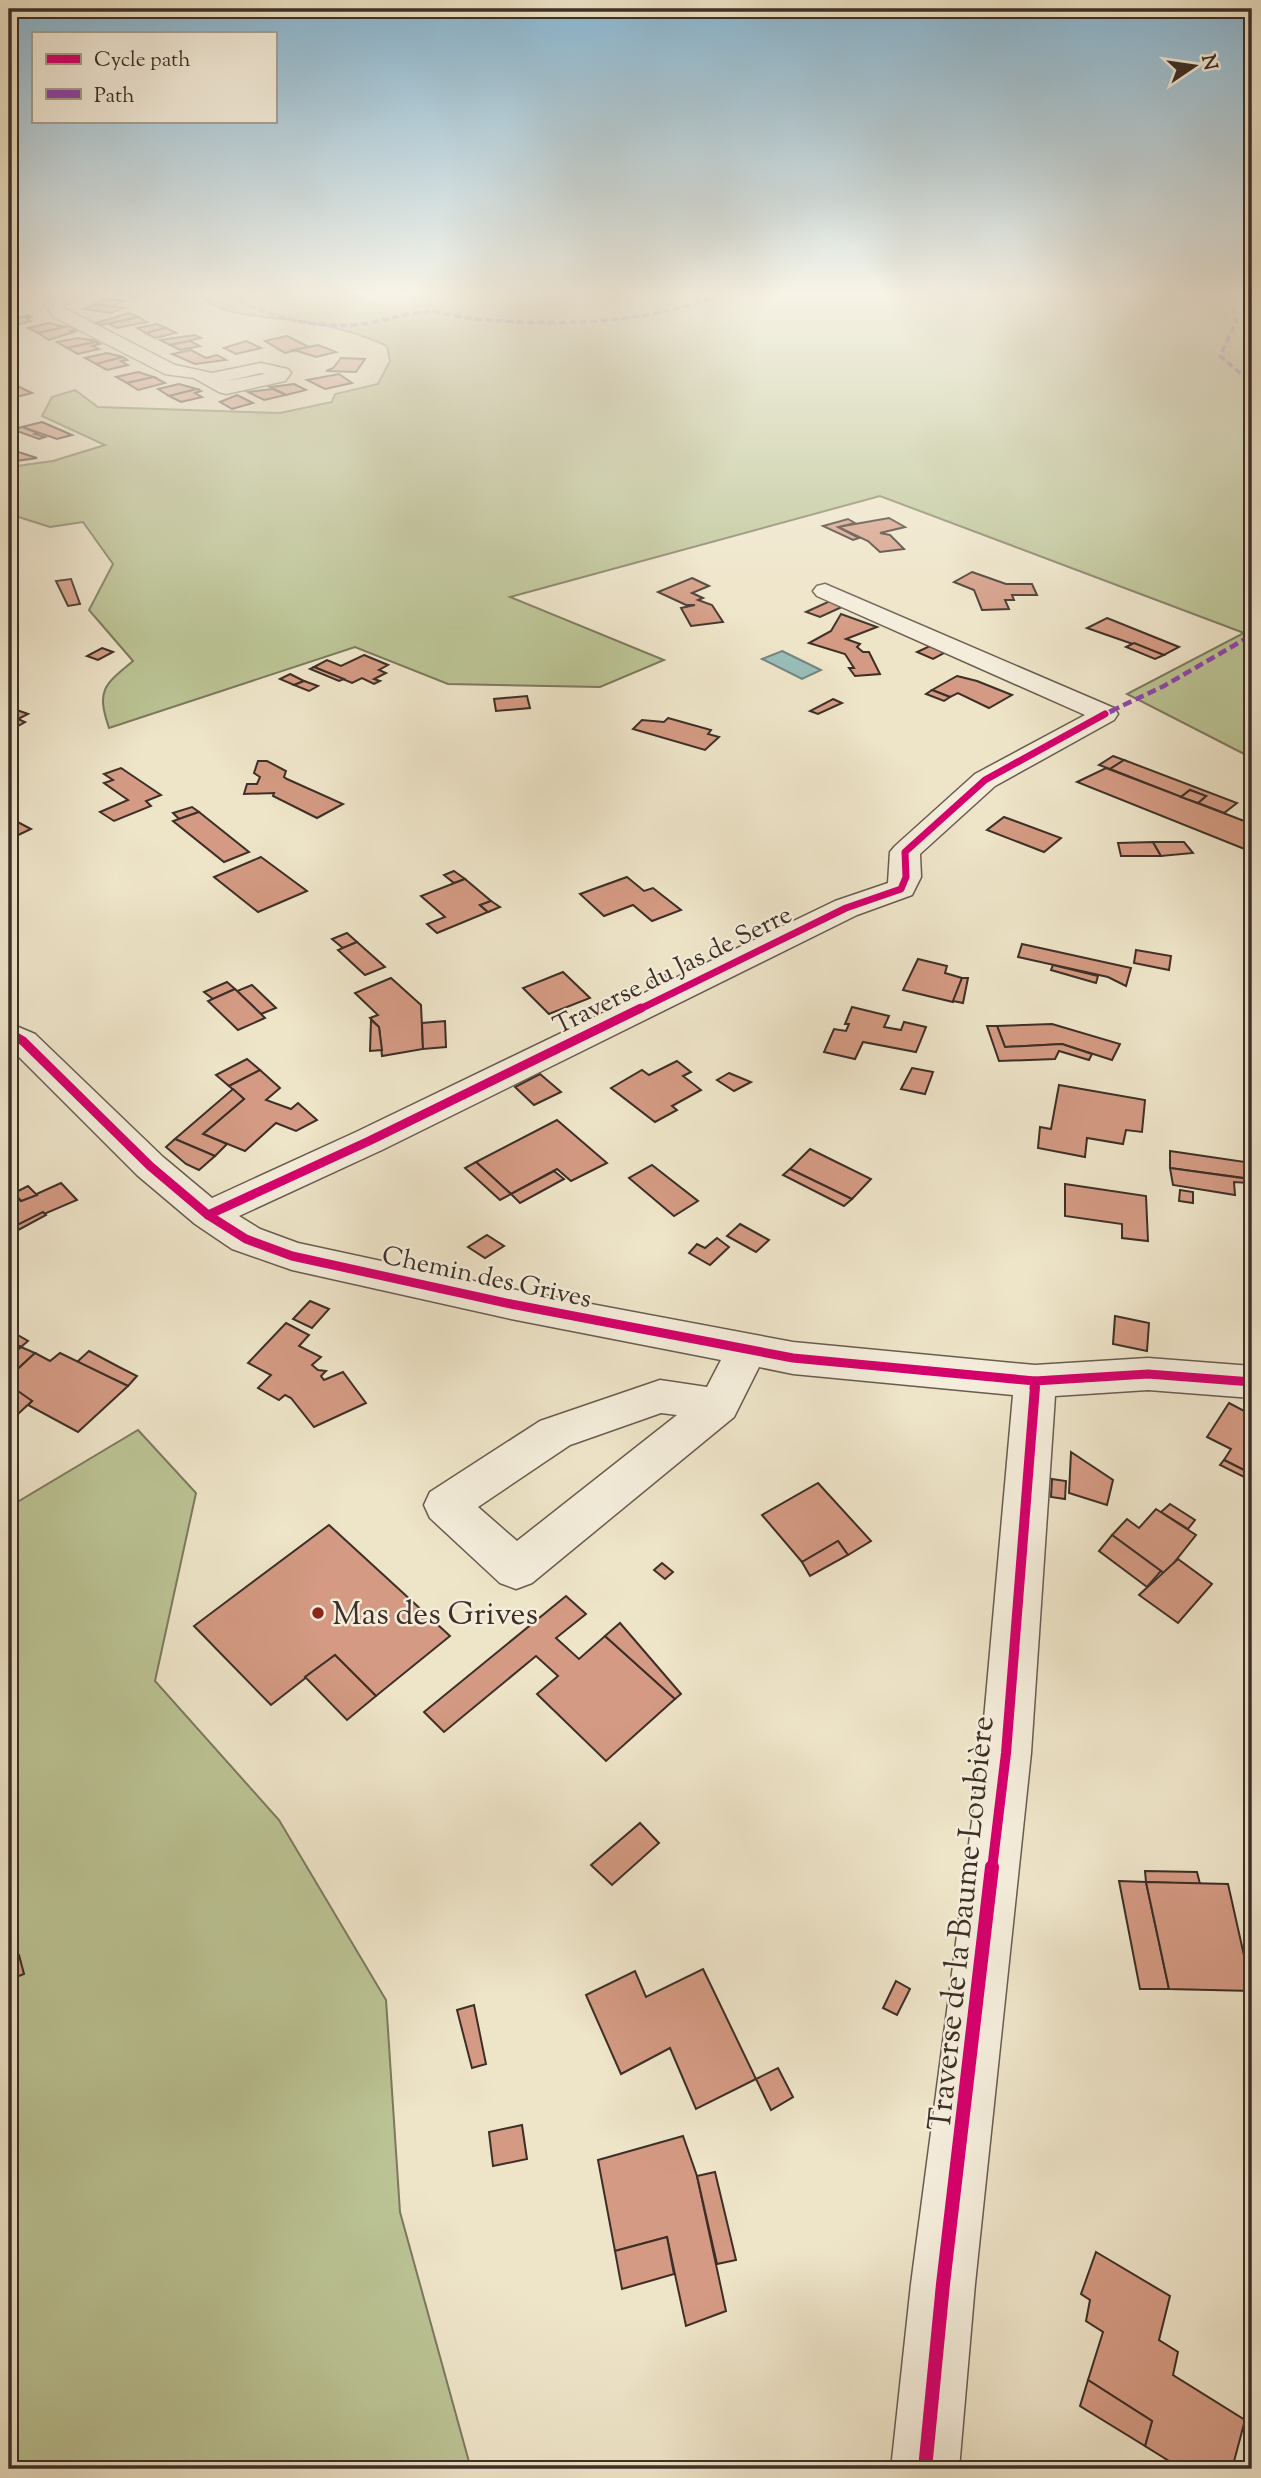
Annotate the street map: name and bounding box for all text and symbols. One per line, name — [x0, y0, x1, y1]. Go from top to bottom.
legend — [32, 32, 276, 122]
north arrow — [1160, 32, 1230, 102]
text: Cycle path — [94, 46, 191, 76]
text: N — [1193, 52, 1223, 73]
text: Path — [94, 82, 135, 112]
street label: Traverse du Jas de Serre — [547, 897, 799, 1045]
street label: Chemin des Grives — [378, 1238, 595, 1319]
place label: Mas des Grives — [332, 1593, 538, 1639]
marker: Mas des Grives — [310, 1605, 326, 1621]
street label: Traverse de la Baume Loubière — [918, 1714, 1008, 2133]

